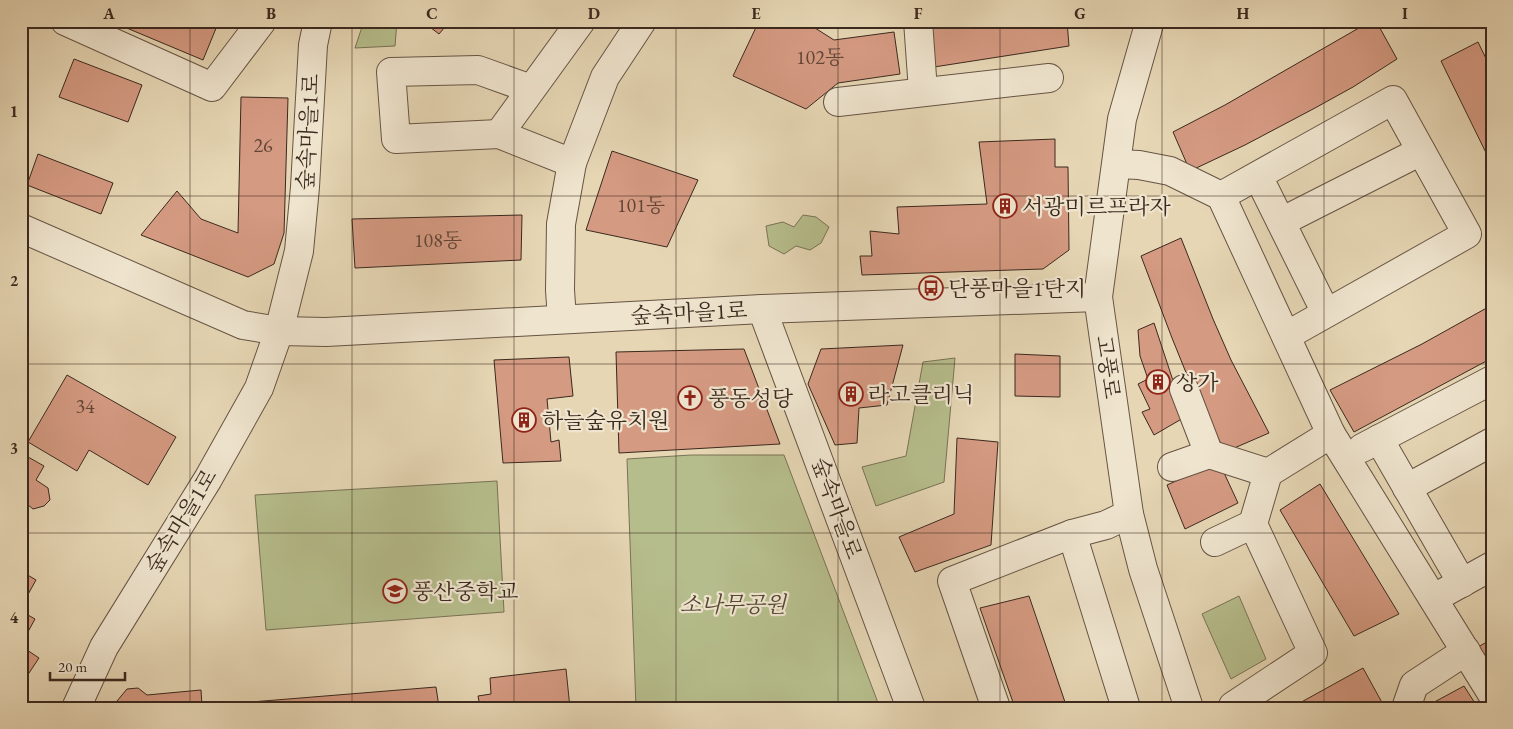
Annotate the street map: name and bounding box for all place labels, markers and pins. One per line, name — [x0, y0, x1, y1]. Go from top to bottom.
place label: 서광미르프라자 — [1022, 192, 1172, 221]
building icon: 서광미르프라자 — [992, 193, 1018, 219]
place label: 단풍마을1단지 — [948, 274, 1086, 303]
bus stop icon: 단풍마을1단지 — [918, 275, 944, 301]
place label: 상가 — [1176, 368, 1219, 397]
building icon: 상가 — [1145, 369, 1171, 395]
place label: 라고클리닉 — [868, 380, 974, 409]
building icon: 라고클리닉 — [838, 381, 864, 407]
place label: 풍동성당 — [708, 384, 794, 413]
church icon: 풍동성당 — [677, 385, 703, 411]
place label: 하늘숲유치원 — [542, 406, 670, 435]
building icon: 하늘숲유치원 — [511, 407, 537, 433]
place label: 풍산중학교 — [412, 577, 518, 606]
school or university icon: 풍산중학교 — [382, 578, 408, 604]

